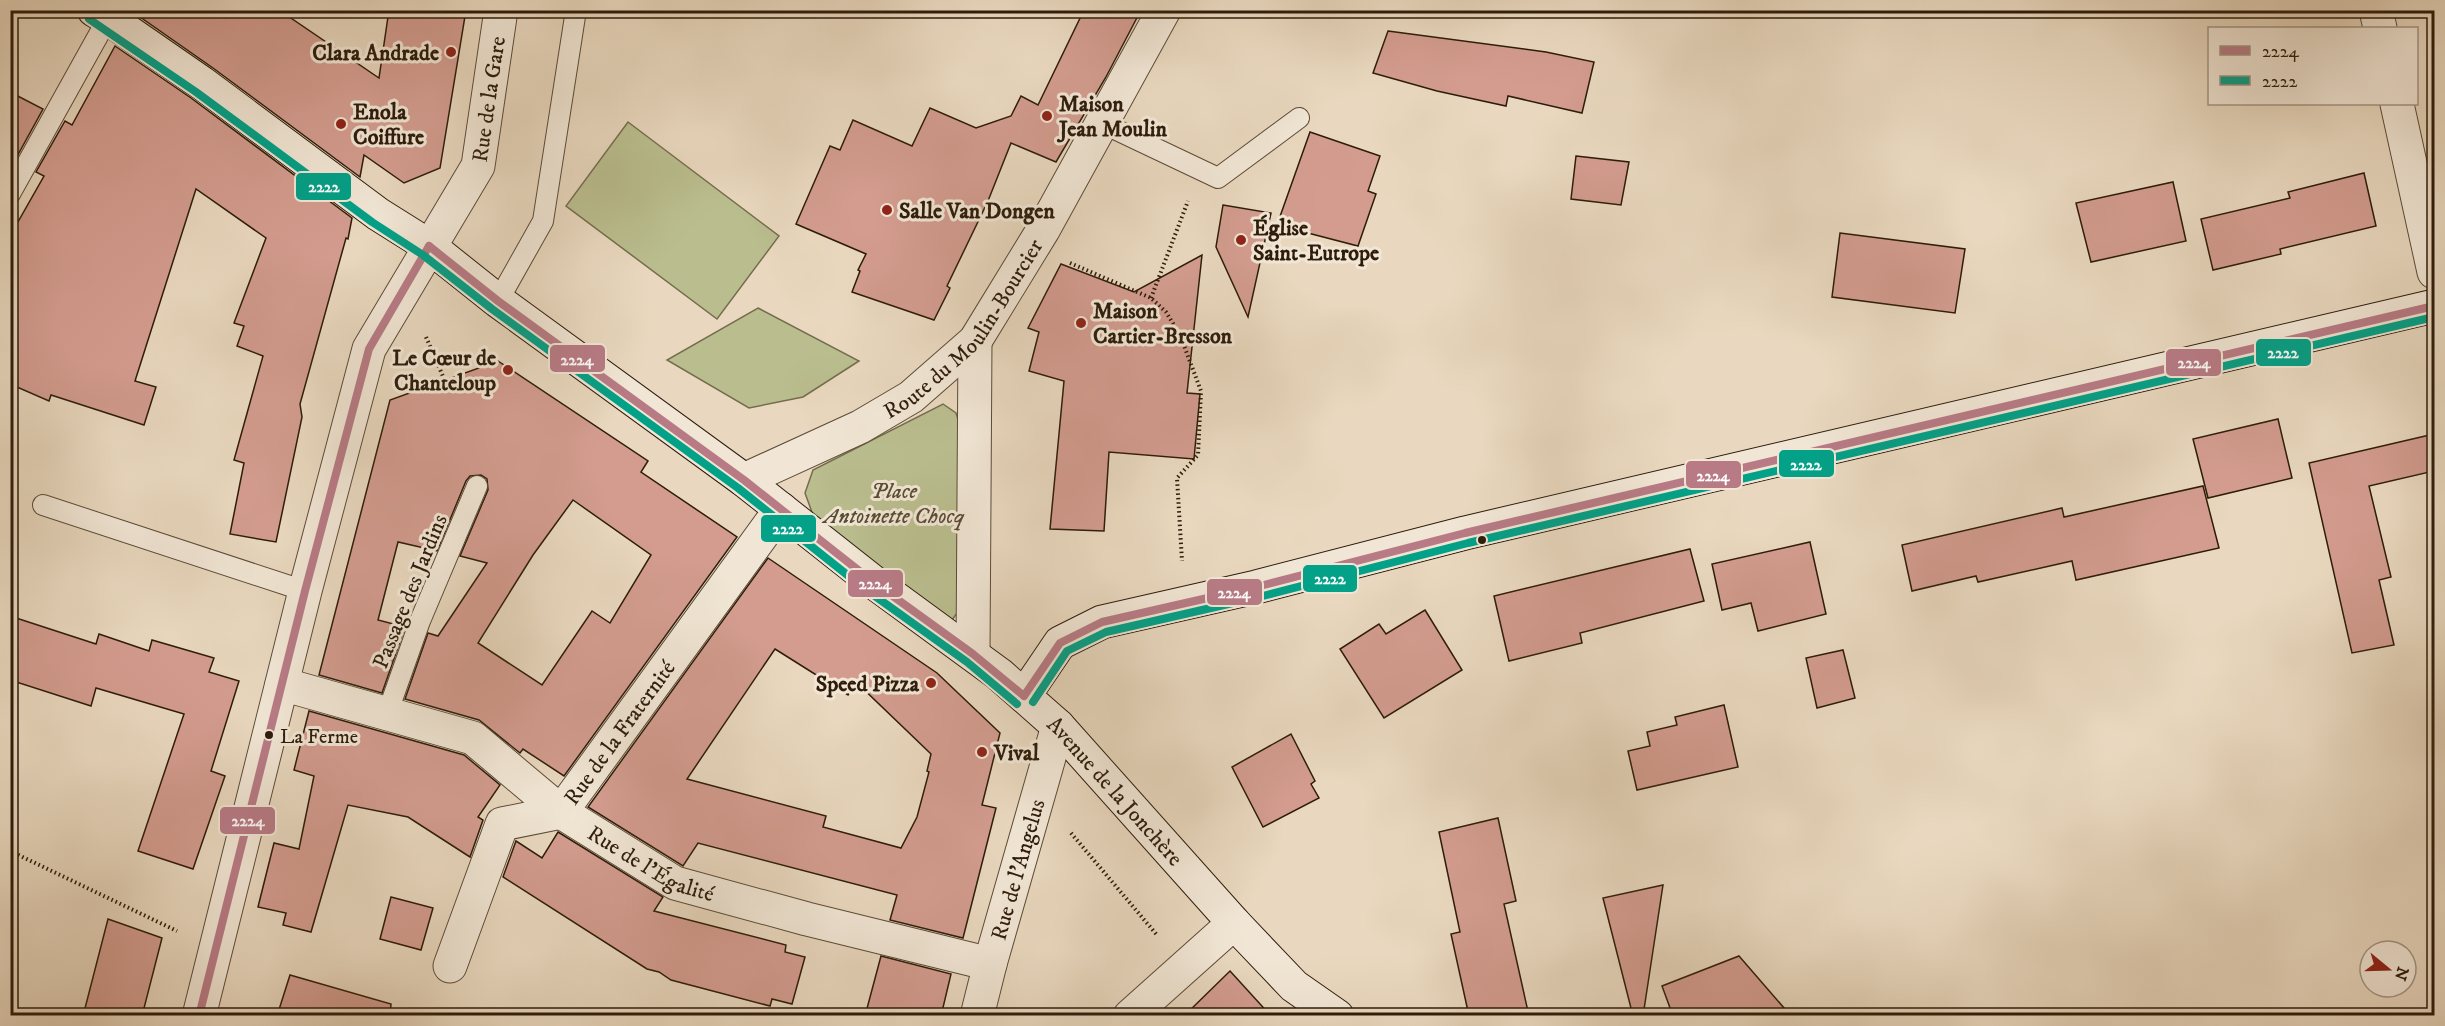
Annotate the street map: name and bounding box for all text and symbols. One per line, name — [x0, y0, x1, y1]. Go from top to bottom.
legend — [2208, 27, 2418, 105]
street label: Rue de la Gare — [467, 35, 512, 164]
place label: Clara Andrade — [312, 40, 439, 67]
text: 2224 — [2262, 41, 2300, 63]
marker: Clara Andrade — [444, 45, 458, 59]
text: 2222 — [2262, 71, 2298, 93]
place label: Maison Jean Moulin — [1056, 91, 1167, 143]
place label: Enola Coiffure — [353, 99, 424, 151]
marker: Maison Jean Moulin — [1040, 109, 1054, 123]
marker: Enola Coiffure — [334, 117, 348, 131]
line badge: 2222 — [295, 172, 352, 201]
text: 2222 — [308, 177, 341, 197]
place label: Salle Van Dongen — [899, 198, 1055, 225]
marker: Salle Van Dongen — [880, 203, 894, 217]
place label: Église Saint-Eutrope — [1253, 214, 1379, 267]
marker: Église Saint-Eutrope — [1234, 233, 1248, 247]
street label: Route du Moulin-Bourcier — [879, 234, 1050, 425]
place label: Maison Cartier-Bresson — [1093, 298, 1233, 350]
marker: Maison Cartier-Bresson — [1074, 316, 1088, 330]
line badge: 2222 — [2255, 338, 2312, 367]
text: 2222 — [2267, 343, 2300, 363]
line badge: 2224 — [549, 344, 606, 373]
place label: Le Cœur de Chanteloup — [392, 345, 496, 397]
line badge: 2224 — [2165, 348, 2222, 377]
text: 2224 — [561, 350, 594, 370]
text: 2224 — [2178, 353, 2211, 373]
marker: Le Cœur de Chanteloup — [501, 363, 515, 377]
line badge: 2222 — [1778, 449, 1835, 478]
text: 2222 — [1790, 455, 1823, 475]
line badge: 2224 — [1685, 460, 1742, 489]
text: 2224 — [1697, 466, 1730, 486]
park label: Place Antoinette Chocq — [821, 478, 965, 531]
street label: Passage des Jardins — [367, 510, 454, 673]
line badge: 2222 — [760, 514, 817, 543]
text: 2222 — [772, 519, 805, 539]
unlabelled marker — [1476, 534, 1488, 546]
line badge: 2222 — [1302, 564, 1358, 593]
line badge: 2224 — [847, 569, 904, 598]
text: 2222 — [1314, 569, 1347, 589]
text: 2224 — [859, 574, 892, 594]
line badge: 2224 — [1206, 578, 1263, 606]
text: 2224 — [1218, 583, 1251, 603]
street label: Rue de la Fraternité — [559, 656, 682, 811]
place label: Speed Pizza — [816, 671, 920, 698]
marker: Speed Pizza — [924, 676, 938, 690]
street label: Avenue de la Jonchère — [1041, 711, 1188, 872]
place label: La Ferme — [280, 725, 358, 750]
marker: La Ferme — [263, 729, 275, 741]
place label: Vival — [993, 740, 1039, 767]
marker: Vival — [975, 745, 989, 759]
street label: Rue de l'Angelus — [986, 796, 1051, 943]
line badge: 2224 — [219, 806, 276, 835]
text: 2224 — [232, 811, 265, 831]
street label: Rue de l'Égalité — [582, 820, 717, 908]
north arrow — [2358, 939, 2418, 999]
text: N — [2390, 964, 2413, 983]

